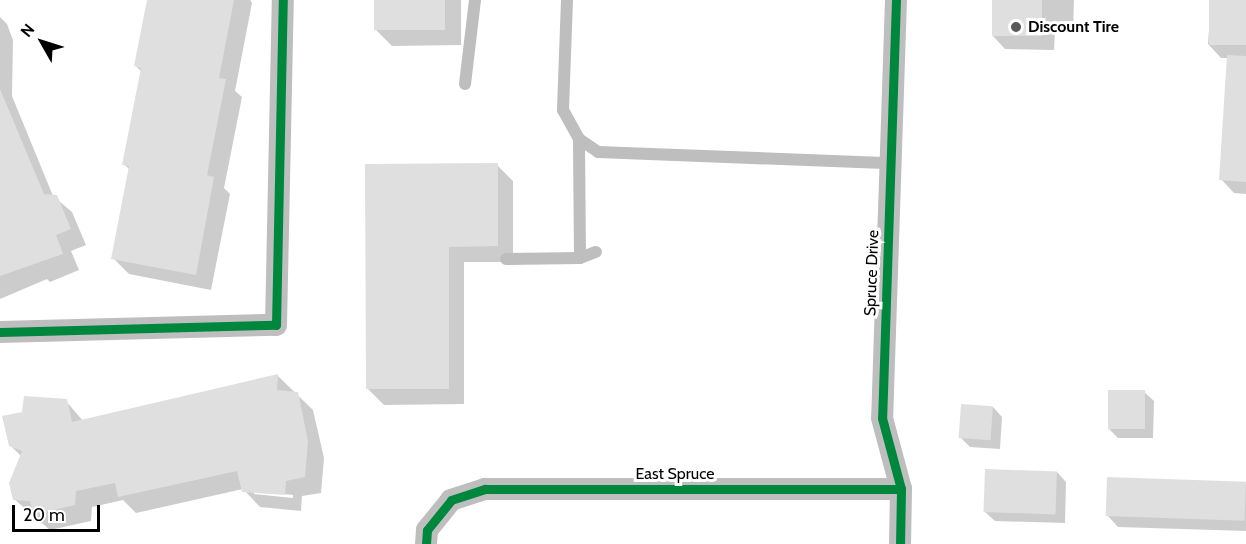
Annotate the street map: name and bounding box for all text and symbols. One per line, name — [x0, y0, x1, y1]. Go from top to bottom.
north arrow — [12, 12, 72, 72]
place label: Discount Tire — [1028, 17, 1119, 37]
text: N — [17, 20, 39, 41]
marker: Discount Tire — [1009, 20, 1023, 34]
street label: Spruce Drive — [861, 229, 883, 317]
street label: East Spruce — [635, 464, 715, 484]
scale bar — [15, 493, 104, 531]
text: 20 m — [23, 504, 65, 526]

